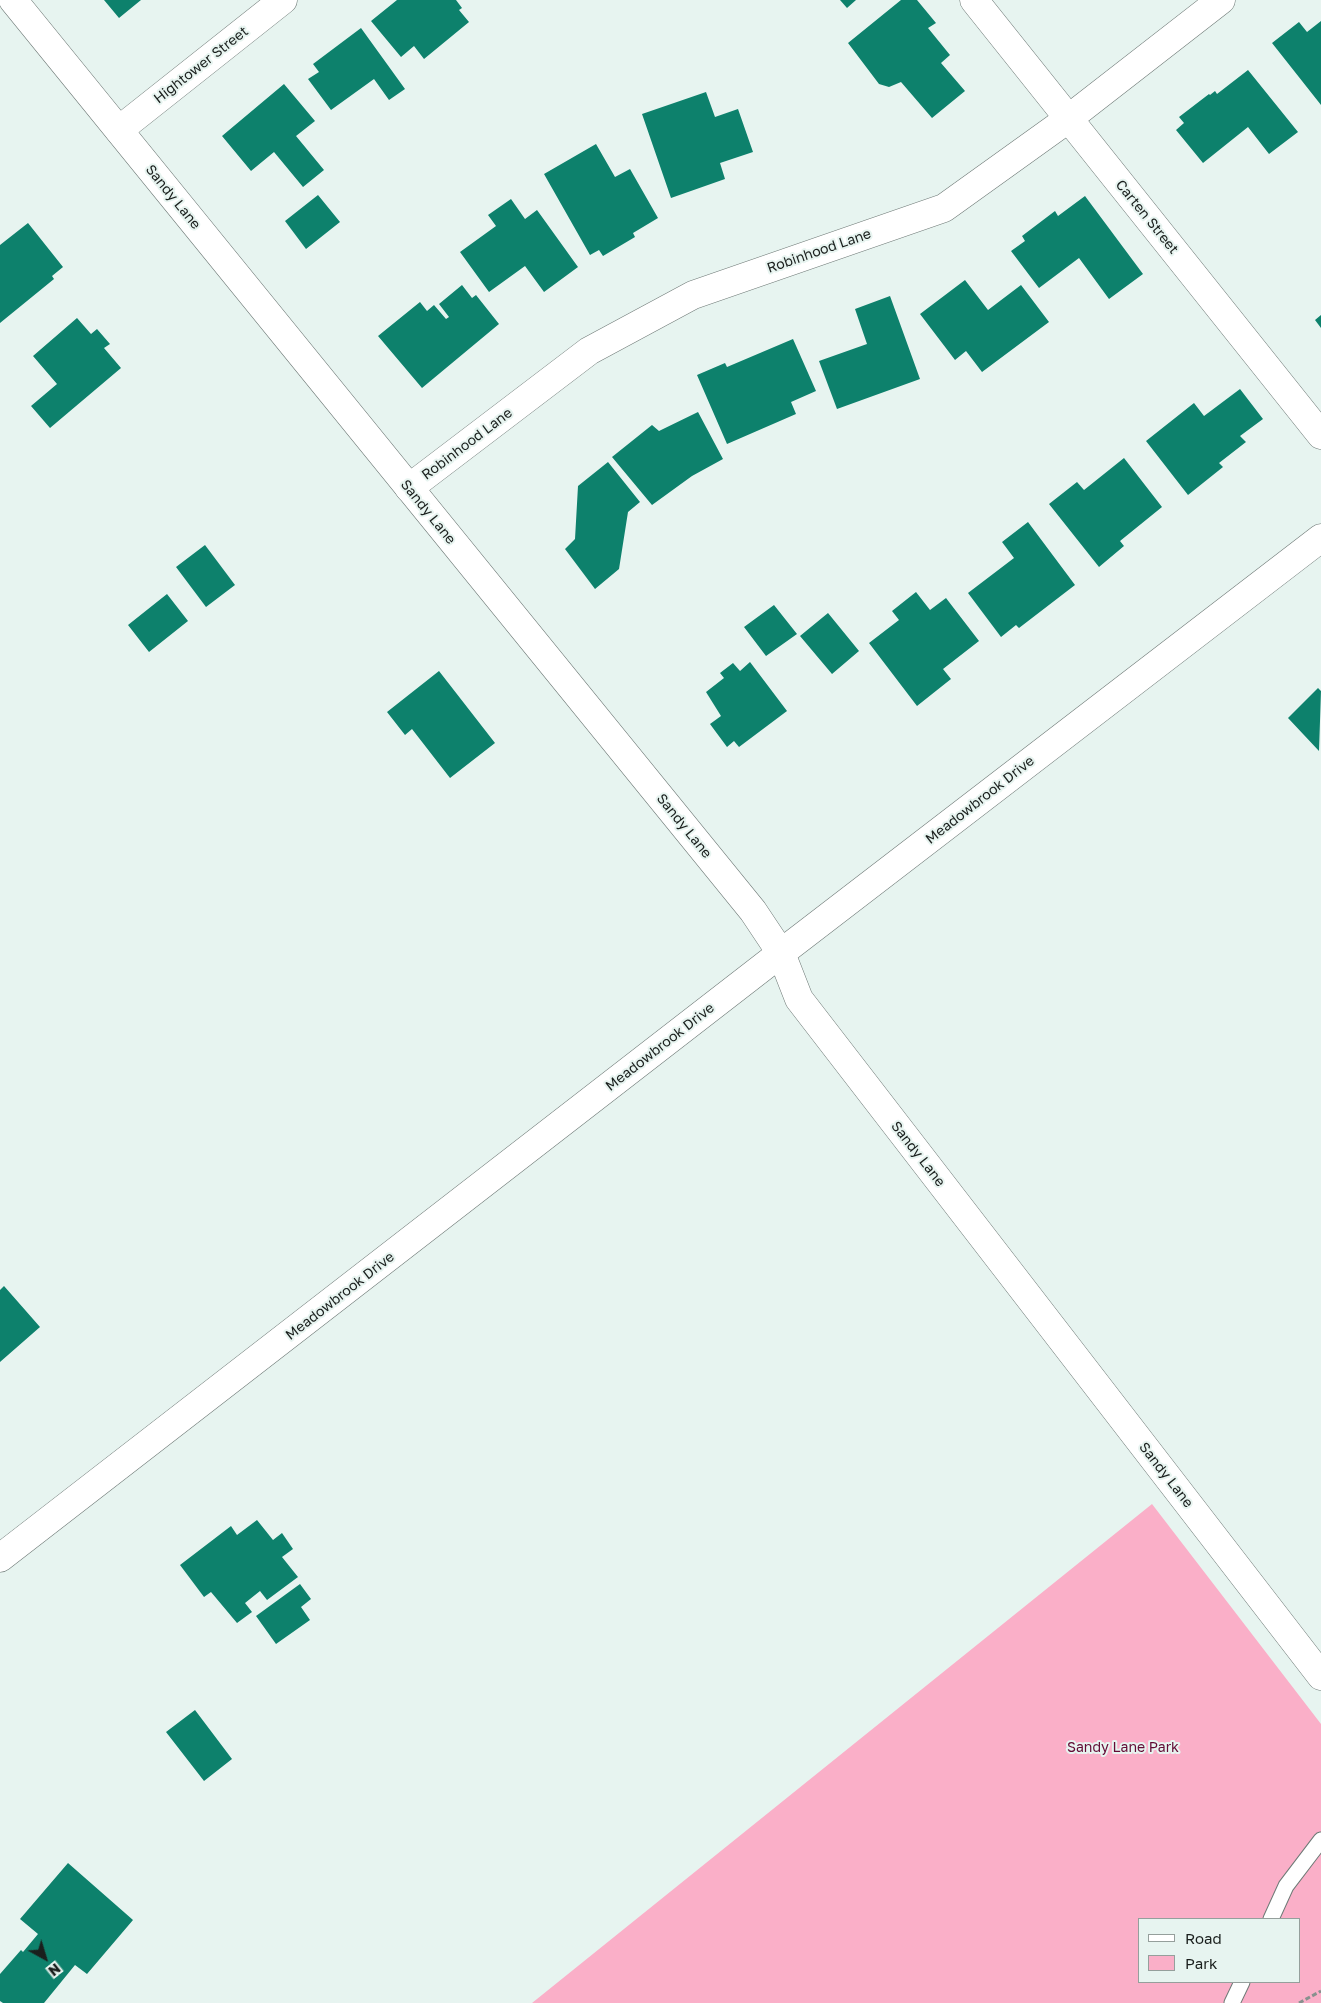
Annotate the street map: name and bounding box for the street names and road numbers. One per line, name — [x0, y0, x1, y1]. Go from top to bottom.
street label: Hightower Street — [150, 23, 252, 107]
street label: Sandy Lane — [142, 161, 204, 233]
street label: Carten Street — [1112, 177, 1182, 257]
street label: Robinhood Lane — [765, 225, 873, 277]
street label: Robinhood Lane — [418, 404, 516, 484]
street label: Sandy Lane — [397, 476, 459, 548]
street label: Meadowbrook Drive — [922, 752, 1038, 848]
street label: Sandy Lane — [653, 790, 715, 862]
street label: Meadowbrook Drive — [602, 999, 718, 1095]
street label: Sandy Lane — [887, 1118, 949, 1190]
street label: Meadowbrook Drive — [282, 1248, 398, 1344]
street label: Sandy Lane — [1135, 1439, 1197, 1511]

